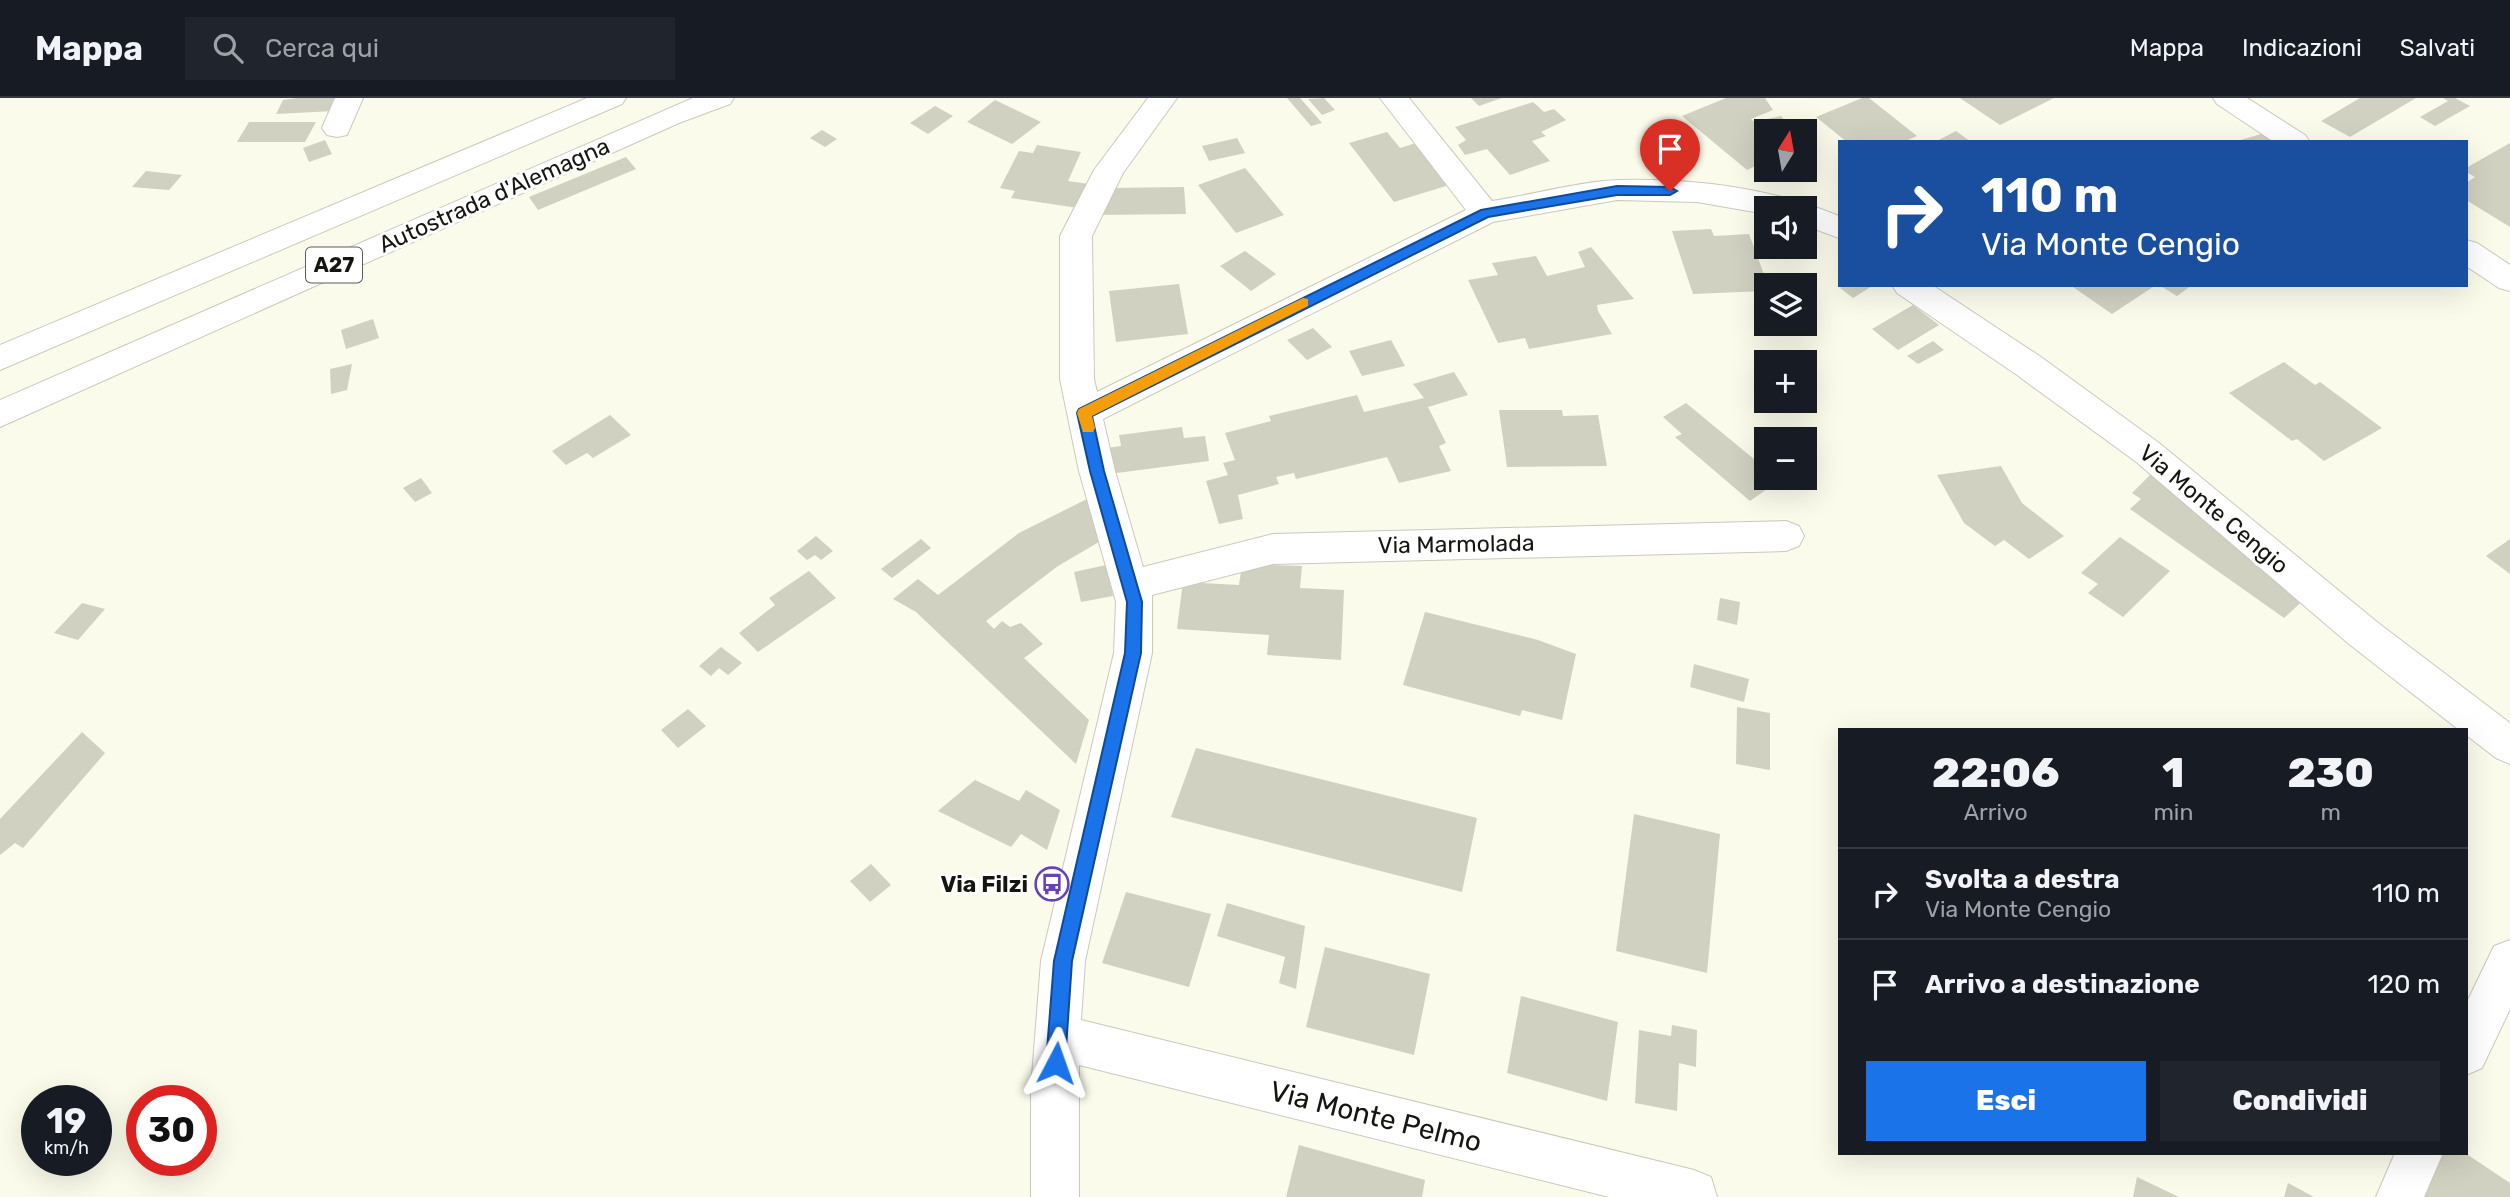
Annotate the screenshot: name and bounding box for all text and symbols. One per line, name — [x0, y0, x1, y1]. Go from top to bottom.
search box — [185, 17, 675, 80]
text: Mappa — [35, 29, 143, 68]
icon: search — [209, 29, 247, 67]
text: Cerca qui — [265, 33, 379, 64]
text: Mappa — [2130, 34, 2204, 62]
text: Indicazioni — [2242, 34, 2362, 62]
text: Salvati — [2400, 34, 2475, 62]
pin — [1640, 119, 1700, 191]
north arrow — [1754, 119, 1816, 182]
map controls — [1754, 119, 1817, 490]
icon: arrive — [1651, 130, 1689, 168]
street label: Autostrada d'Alemagna — [374, 131, 614, 259]
text: 110 m — [1981, 166, 2118, 224]
icon: right — [1866, 168, 1957, 259]
button: sound — [1754, 196, 1817, 259]
text: Via Monte Cengio — [1981, 225, 2240, 263]
road number: A27 — [306, 248, 362, 282]
button: layers — [1754, 273, 1817, 336]
button: + — [1754, 350, 1817, 413]
button: − — [1754, 427, 1817, 490]
street label: Via Monte Cengio — [2134, 438, 2294, 580]
street label: Via Marmolada — [1377, 529, 1535, 559]
text: 22:06 — [1932, 748, 2059, 798]
text: 1 — [2162, 748, 2184, 798]
text: 230 — [2287, 748, 2374, 798]
text: Arrivo — [1964, 798, 2028, 826]
text: min — [2153, 798, 2193, 826]
text: m — [2320, 798, 2341, 826]
text: Svolta a destra — [1925, 864, 2120, 895]
bus stop icon: Via Filzi — [1033, 865, 1071, 903]
place label: Via Filzi — [941, 870, 1028, 898]
icon: right — [1866, 875, 1904, 913]
text: 110 m — [2372, 878, 2440, 909]
text: Via Monte Cengio — [1925, 895, 2111, 923]
icon: arrive — [1866, 966, 1904, 1004]
text: Arrivo a destinazione — [1925, 969, 2200, 1000]
text: 120 m — [2368, 969, 2440, 1000]
position arrow — [1019, 1026, 1093, 1100]
button: Esci — [1866, 1061, 2146, 1141]
button: Condividi — [2160, 1061, 2440, 1141]
street label: Via Monte Pelmo — [1267, 1074, 1485, 1159]
speed limit sign: 30 — [126, 1085, 217, 1176]
text: 19 — [47, 1100, 86, 1142]
text: km/h — [44, 1137, 89, 1159]

